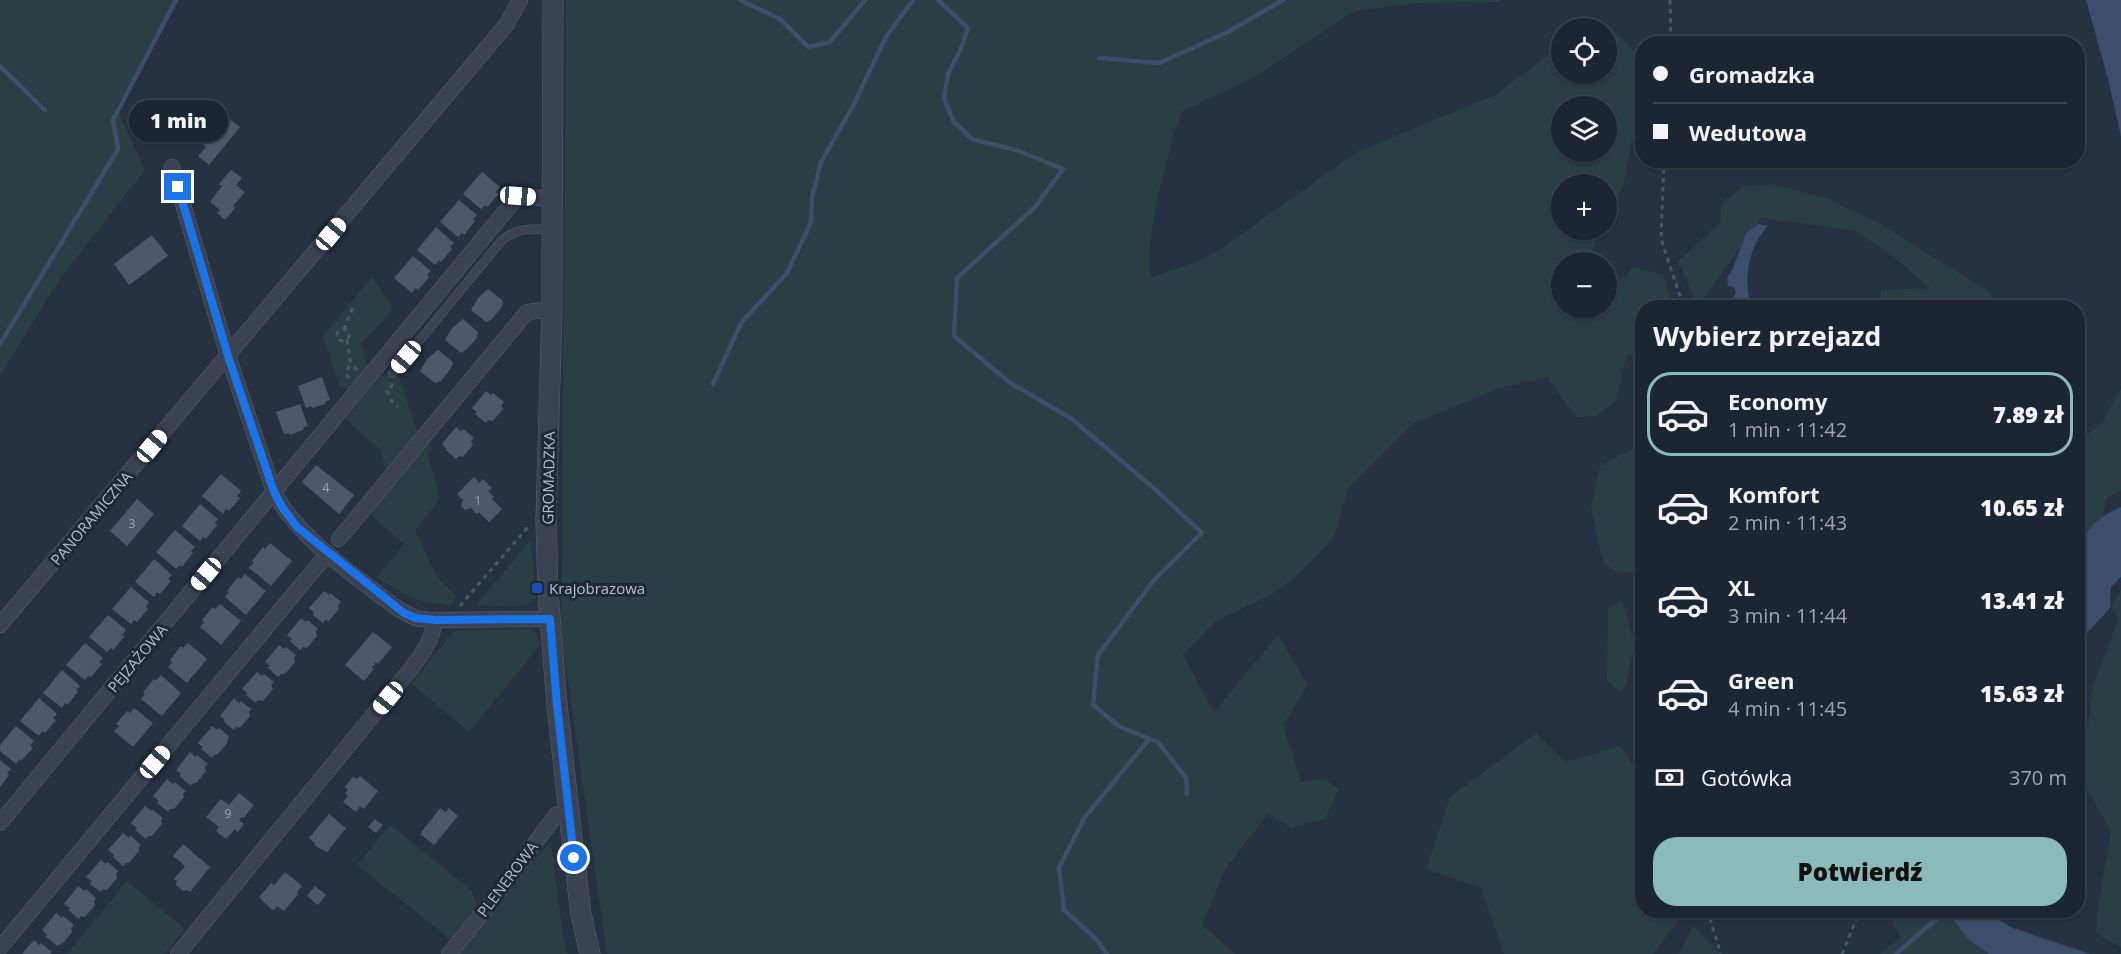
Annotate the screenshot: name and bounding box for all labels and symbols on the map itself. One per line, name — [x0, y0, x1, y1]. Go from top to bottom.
callout: 1 min — [128, 100, 228, 142]
route end — [164, 173, 191, 200]
car — [499, 186, 537, 206]
car — [313, 214, 349, 254]
car — [388, 337, 424, 377]
car — [134, 426, 170, 466]
street label: GROMADZKA — [537, 431, 559, 525]
street label: PANORAMICZNA — [46, 466, 136, 569]
house number: 4 — [323, 479, 330, 496]
house number: 1 — [475, 492, 481, 509]
house number: 3 — [129, 515, 136, 532]
car — [188, 554, 224, 594]
place label: Krajobrazowa — [549, 578, 645, 598]
marker: Krajobrazowa — [530, 581, 544, 595]
street label: PEJZAŻOWA — [103, 619, 172, 696]
car — [370, 678, 406, 718]
car — [137, 742, 173, 782]
house number: 9 — [225, 805, 232, 822]
street label: PLENEROWA — [472, 837, 542, 921]
route start — [560, 844, 587, 871]

